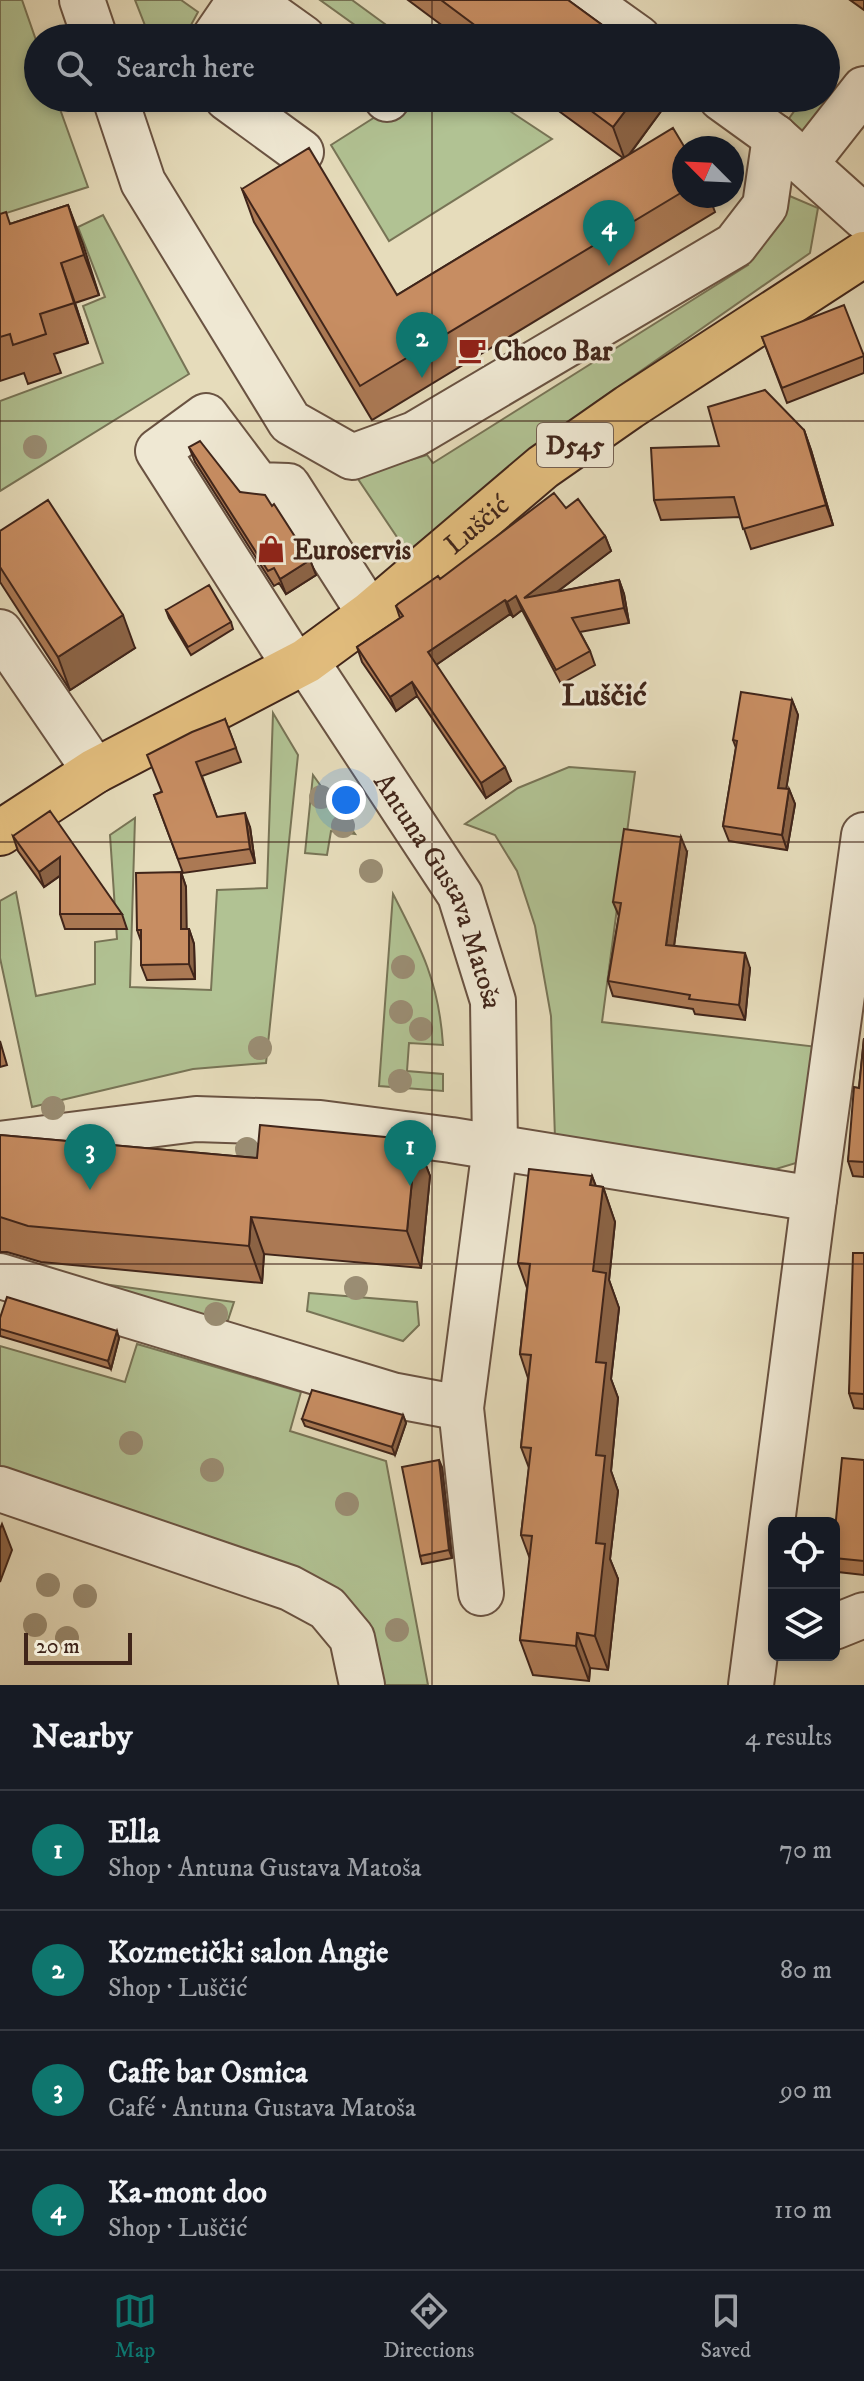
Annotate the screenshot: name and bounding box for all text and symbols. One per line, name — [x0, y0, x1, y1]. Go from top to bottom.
search box — [24, 24, 840, 112]
icon: search — [52, 46, 96, 90]
text: Search here — [116, 50, 255, 87]
north arrow — [672, 136, 744, 208]
pin: 4 — [583, 200, 635, 266]
pin: 2 — [396, 312, 448, 378]
place label: Choco Bar — [494, 334, 613, 369]
cafe icon: Choco Bar — [457, 335, 487, 365]
road number: D545 — [537, 423, 613, 467]
street label: Luščić — [437, 488, 517, 562]
place label: Euroservis — [293, 533, 412, 568]
shop icon: Euroservis — [256, 534, 286, 564]
district label: Luščić — [561, 676, 647, 716]
street label: Antuna Gustava Matoša — [365, 767, 509, 1009]
your location — [326, 780, 366, 820]
pin: 1 — [384, 1120, 436, 1186]
pin: 3 — [64, 1124, 116, 1190]
map controls — [768, 1517, 840, 1661]
button: locate — [768, 1517, 840, 1589]
button: layers — [768, 1589, 840, 1661]
scale bar — [24, 1629, 132, 1665]
text: 20 m — [36, 1633, 80, 1660]
text: Nearby — [32, 1716, 133, 1758]
text: 4 results — [745, 1721, 832, 1754]
text: Ella — [108, 1815, 160, 1852]
text: 1 — [53, 1834, 63, 1867]
text: 70 m — [779, 1834, 832, 1867]
text: Shop · Antuna Gustava Matoša — [108, 1852, 422, 1885]
text: Kozmetički salon Angie — [108, 1935, 388, 1972]
text: 2 — [52, 1954, 64, 1987]
text: 80 m — [780, 1954, 832, 1987]
text: Shop · Luščić — [108, 1972, 247, 2005]
text: Caffe bar Osmica — [108, 2055, 308, 2092]
text: 3 — [53, 2074, 63, 2107]
text: 90 m — [780, 2074, 832, 2107]
text: Café · Antuna Gustava Matoša — [108, 2092, 416, 2125]
text: Ka-mont doo — [108, 2175, 267, 2212]
text: 4 — [51, 2194, 65, 2227]
text: 110 m — [774, 2194, 832, 2227]
text: Shop · Luščić — [108, 2212, 247, 2245]
tab: Map — [113, 2289, 157, 2364]
tab: Directions — [383, 2289, 474, 2364]
tab: Saved — [700, 2289, 751, 2364]

